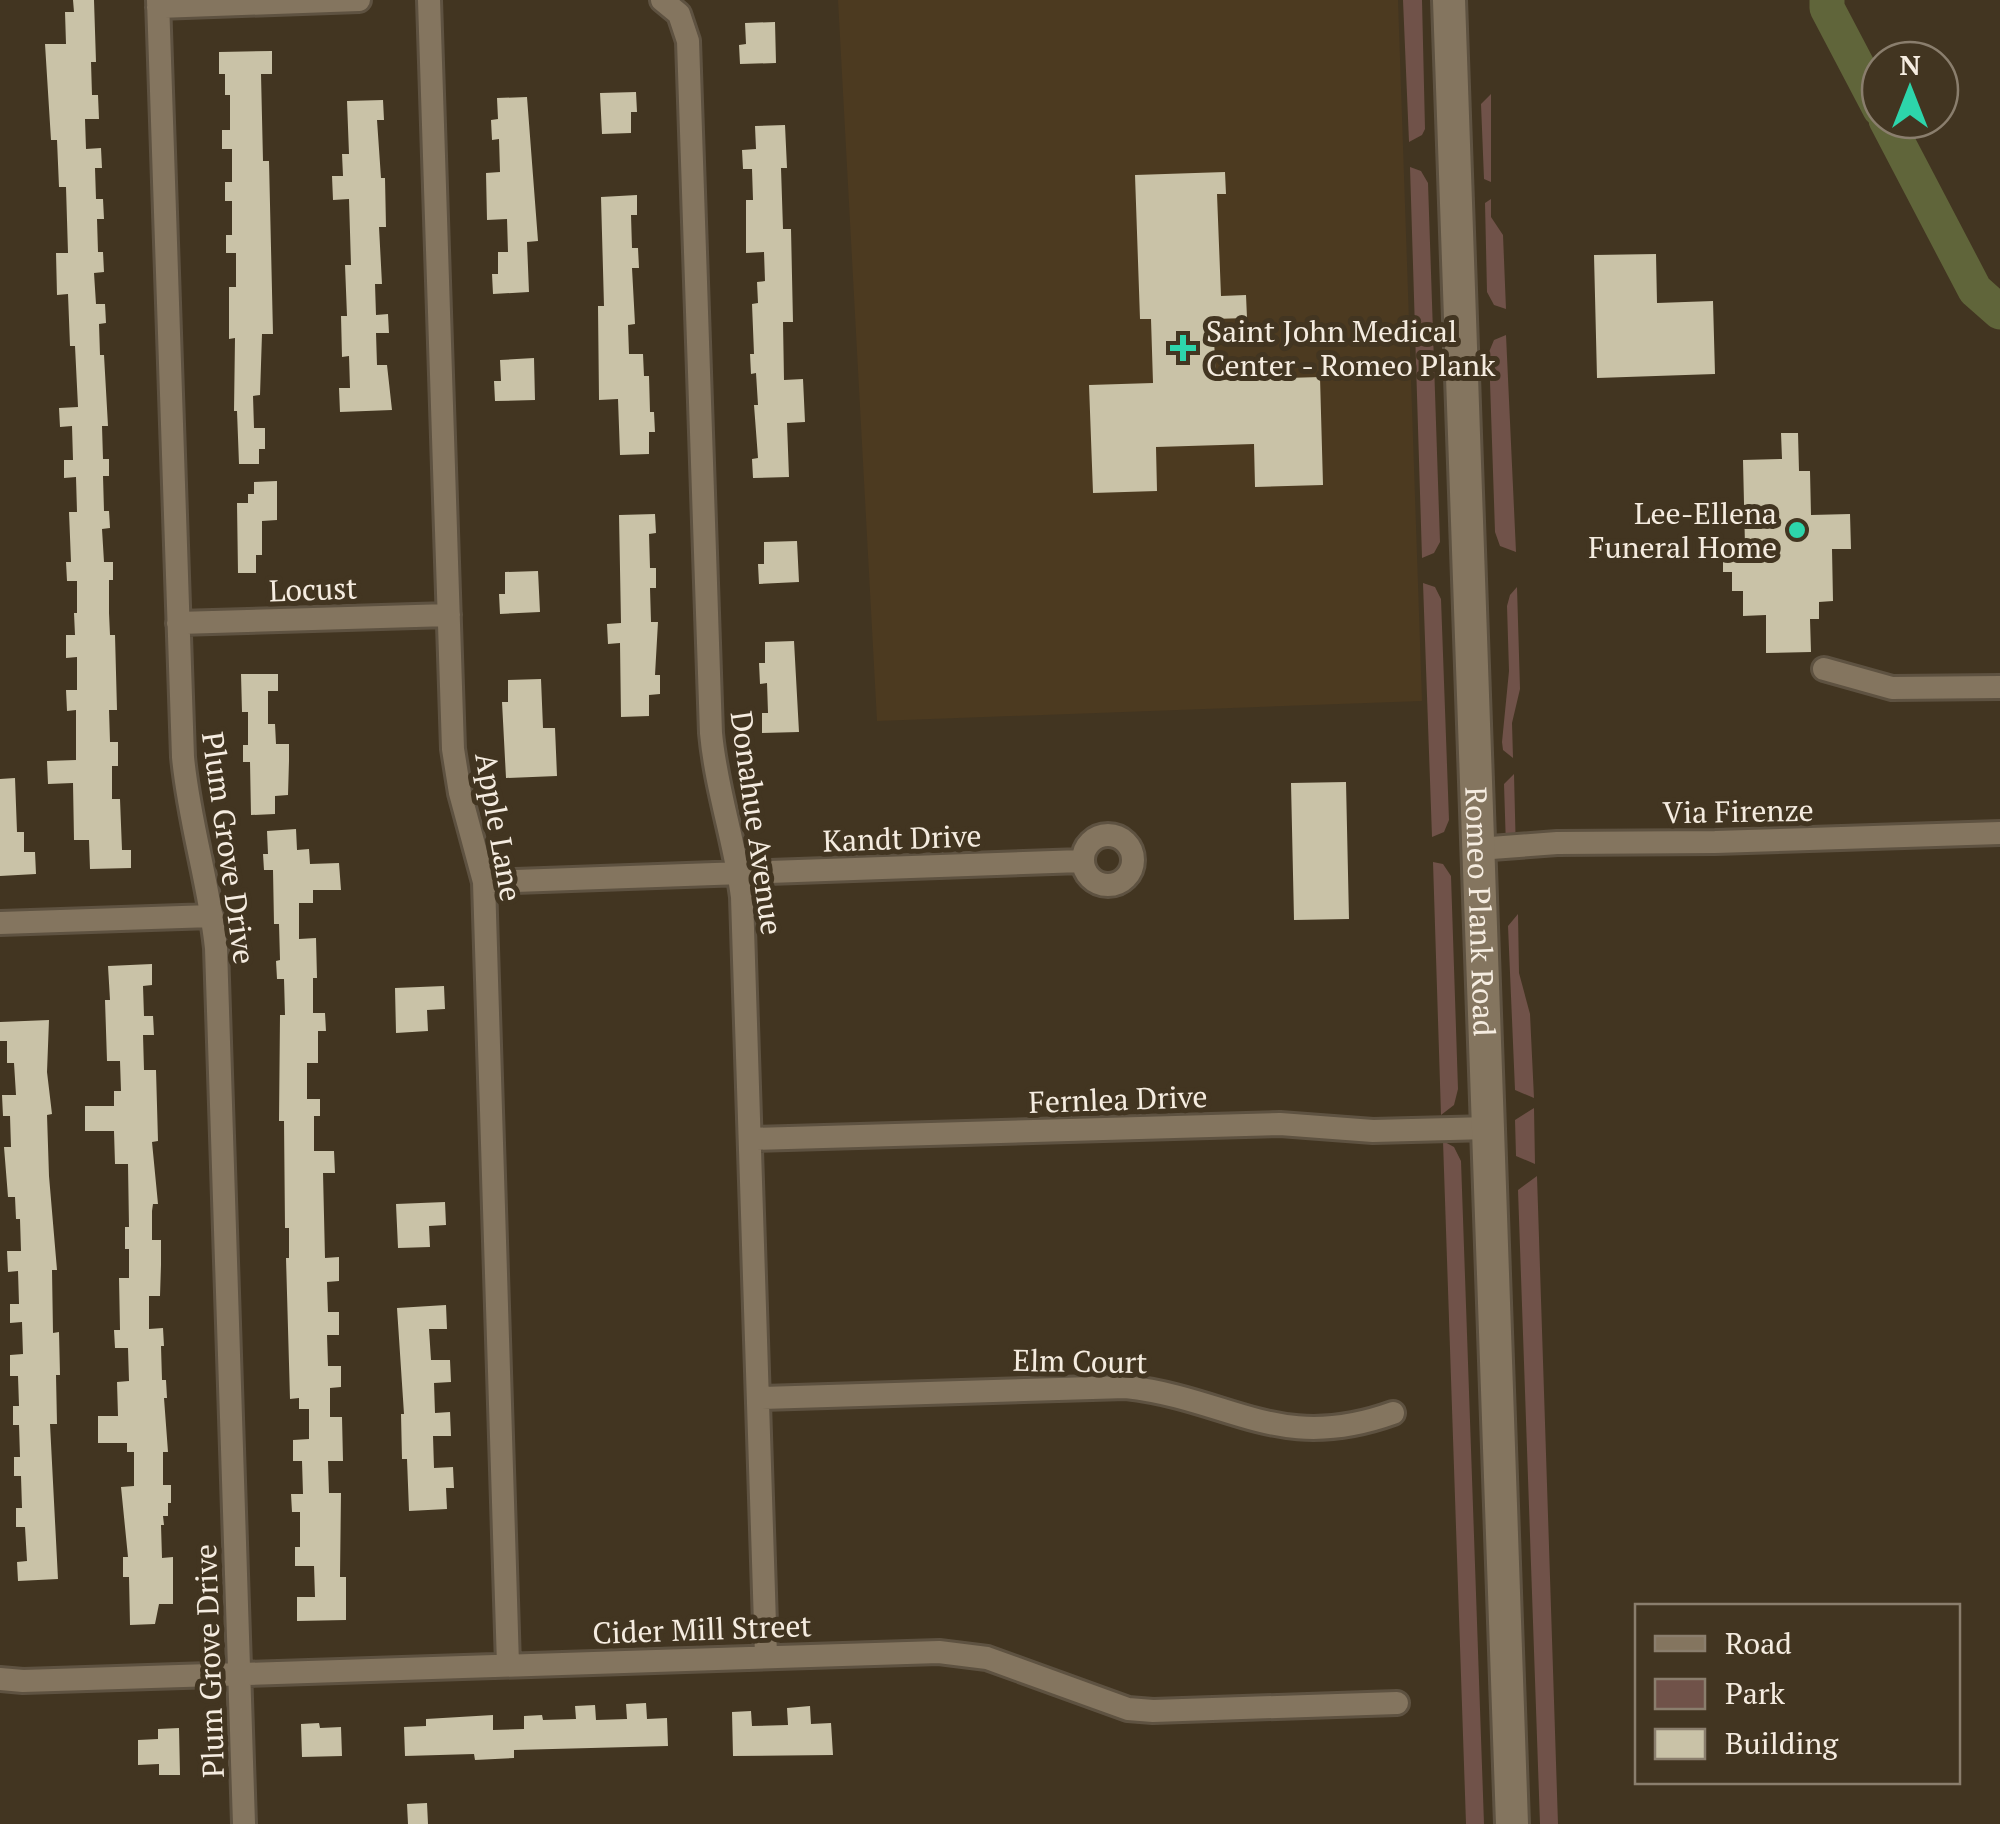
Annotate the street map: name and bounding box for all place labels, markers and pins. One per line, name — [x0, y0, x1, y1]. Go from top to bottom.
place label: Saint John Medical Center - Romeo Plank — [1206, 311, 1496, 385]
marker: Saint John Medical Center - Romeo Plank — [1170, 335, 1196, 361]
place label: Lee-Ellena Funeral Home — [1588, 493, 1777, 567]
marker: Lee-Ellena Funeral Home — [1786, 519, 1808, 541]

